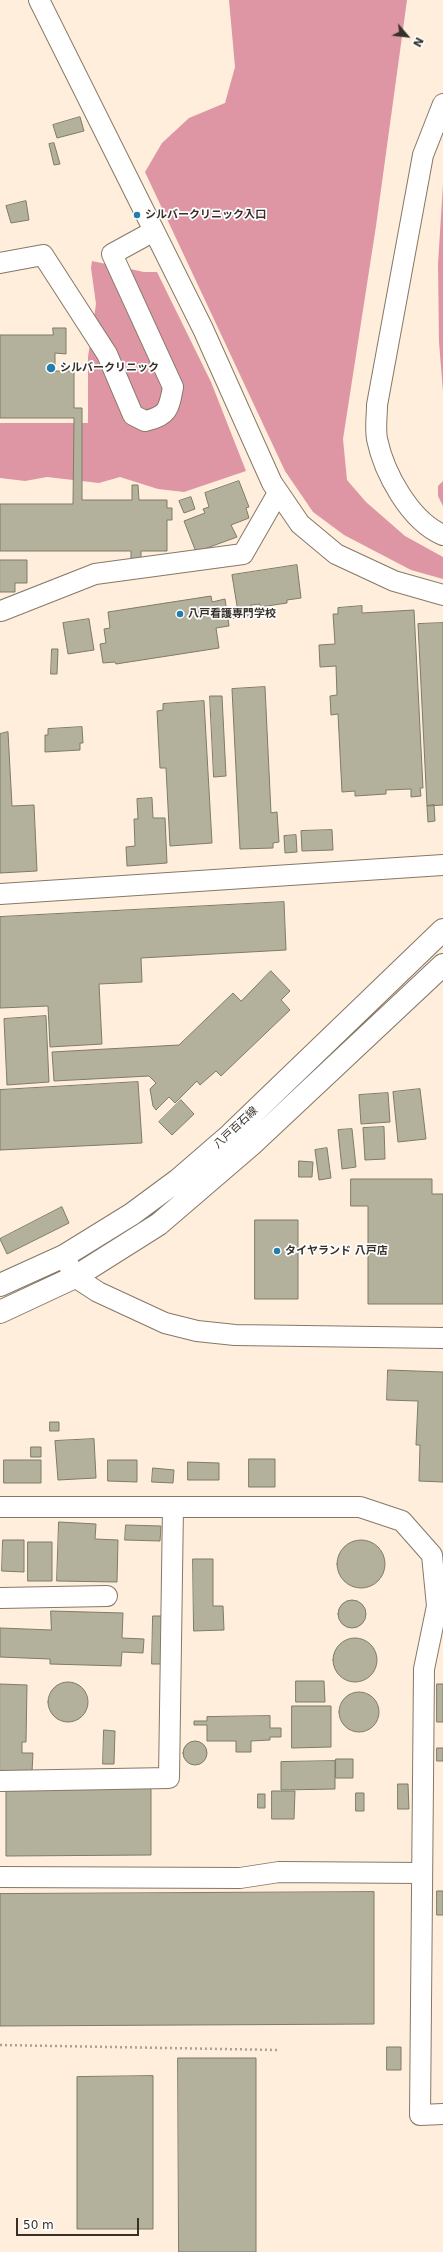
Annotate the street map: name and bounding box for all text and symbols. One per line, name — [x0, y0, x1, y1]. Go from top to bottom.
north arrow — [387, 16, 427, 56]
text: N — [410, 35, 426, 49]
place label: シルバークリニック入口 — [145, 208, 266, 222]
marker: シルバークリニック入口 — [132, 210, 142, 220]
place label: シルバークリニック — [60, 361, 159, 375]
marker: シルバークリニック — [45, 362, 57, 374]
place label: 八戸看護専門学校 — [188, 607, 276, 621]
marker: 八戸看護専門学校 — [175, 609, 185, 619]
street label: 八戸百石線 — [211, 1104, 261, 1152]
place label: タイヤランド 八戸店 — [285, 1244, 388, 1258]
marker: タイヤランド 八戸店 — [272, 1246, 282, 1256]
scale bar — [18, 2210, 141, 2236]
text: 50 m — [23, 2218, 54, 2232]

